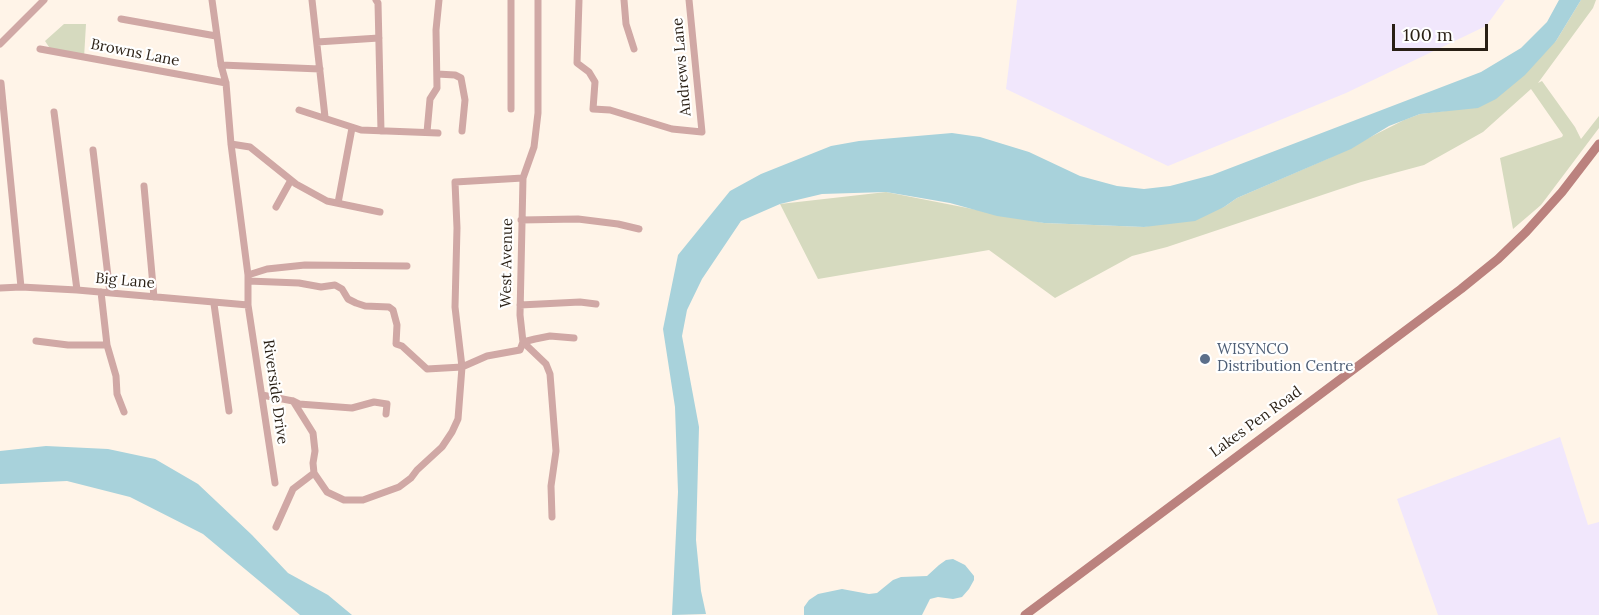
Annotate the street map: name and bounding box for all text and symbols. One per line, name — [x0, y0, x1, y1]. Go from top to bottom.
scale bar — [1395, 12, 1491, 50]
street label: Andrews Lane — [669, 17, 695, 117]
text: 100 m — [1403, 23, 1453, 46]
street label: Browns Lane — [89, 36, 181, 70]
street label: West Avenue — [497, 218, 517, 308]
street label: Big Lane — [95, 269, 155, 293]
street label: Riverside Drive — [259, 339, 291, 445]
place label: WISYNCO Distribution Centre — [1217, 341, 1353, 376]
marker: WISYNCO Distribution Centre — [1198, 352, 1212, 366]
street label: Lakes Pen Road — [1207, 383, 1305, 461]

